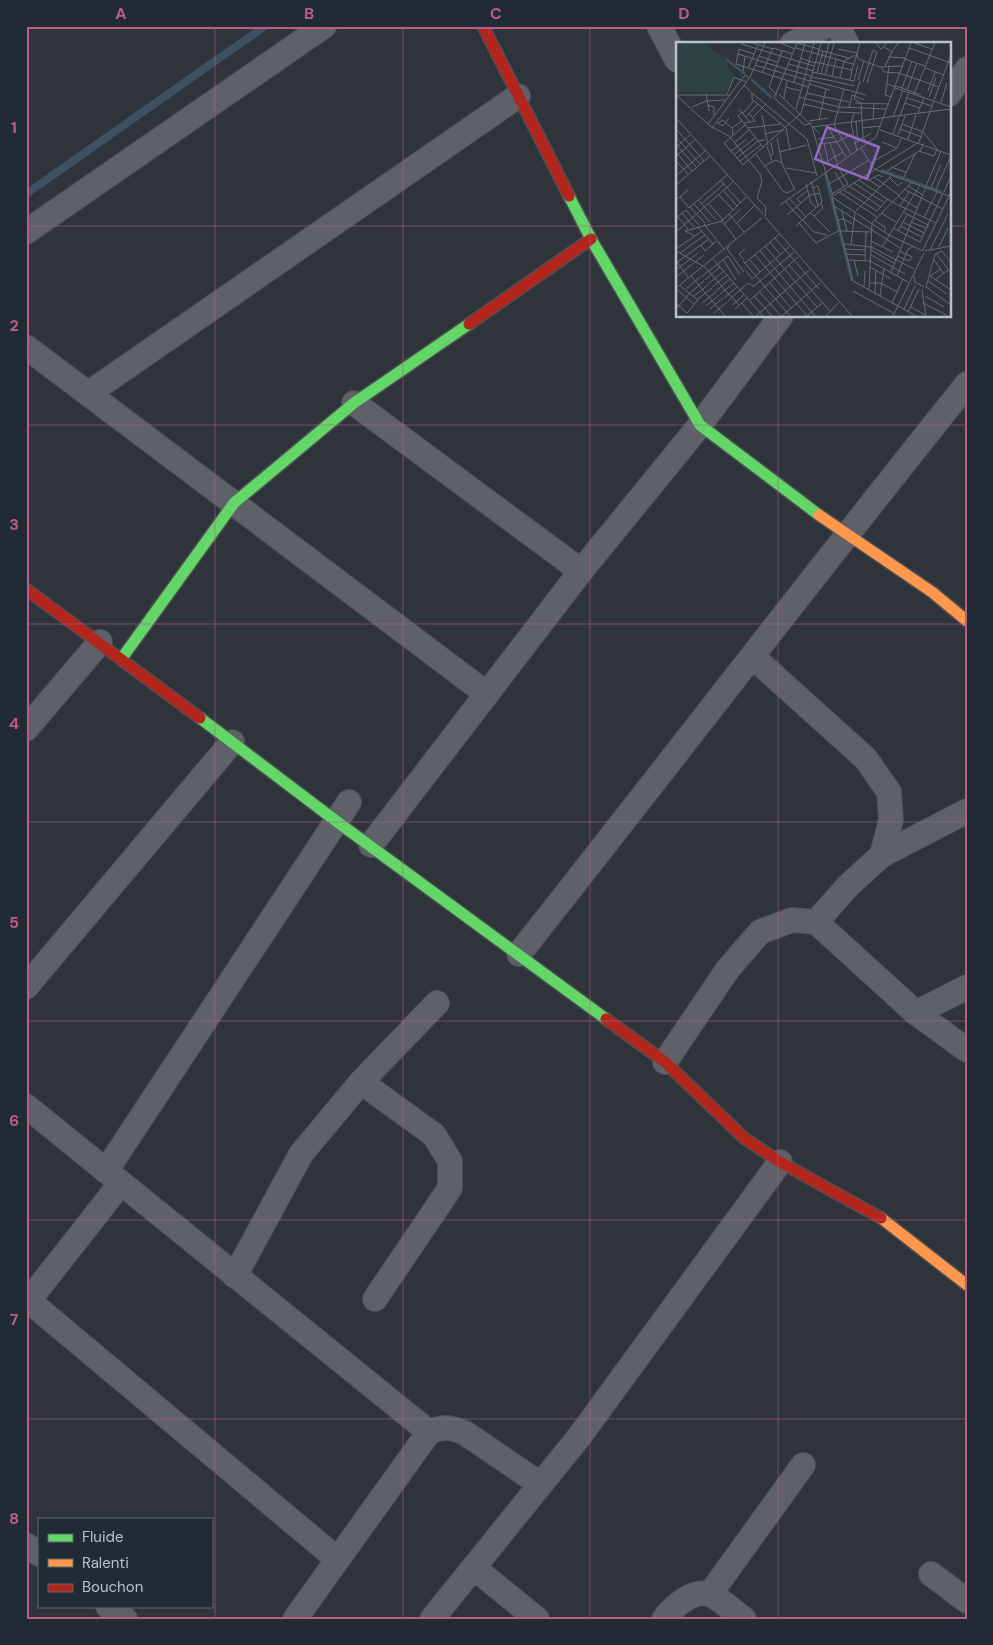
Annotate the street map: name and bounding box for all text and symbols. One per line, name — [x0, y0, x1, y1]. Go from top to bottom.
text: A — [115, 3, 127, 24]
text: B — [304, 3, 314, 24]
text: C — [490, 3, 502, 24]
text: D — [678, 3, 690, 24]
text: E — [867, 3, 877, 24]
inset map — [676, 42, 950, 318]
text: 1 — [11, 117, 17, 138]
text: 2 — [9, 315, 19, 336]
text: 3 — [9, 514, 19, 535]
text: 4 — [9, 713, 19, 734]
text: 5 — [9, 912, 19, 933]
text: 6 — [9, 1110, 19, 1131]
text: 7 — [10, 1309, 19, 1330]
text: 8 — [9, 1508, 19, 1529]
legend — [38, 1518, 212, 1608]
text: Fluide — [82, 1527, 124, 1547]
text: Ralenti — [82, 1553, 129, 1573]
text: Bouchon — [82, 1577, 143, 1597]

